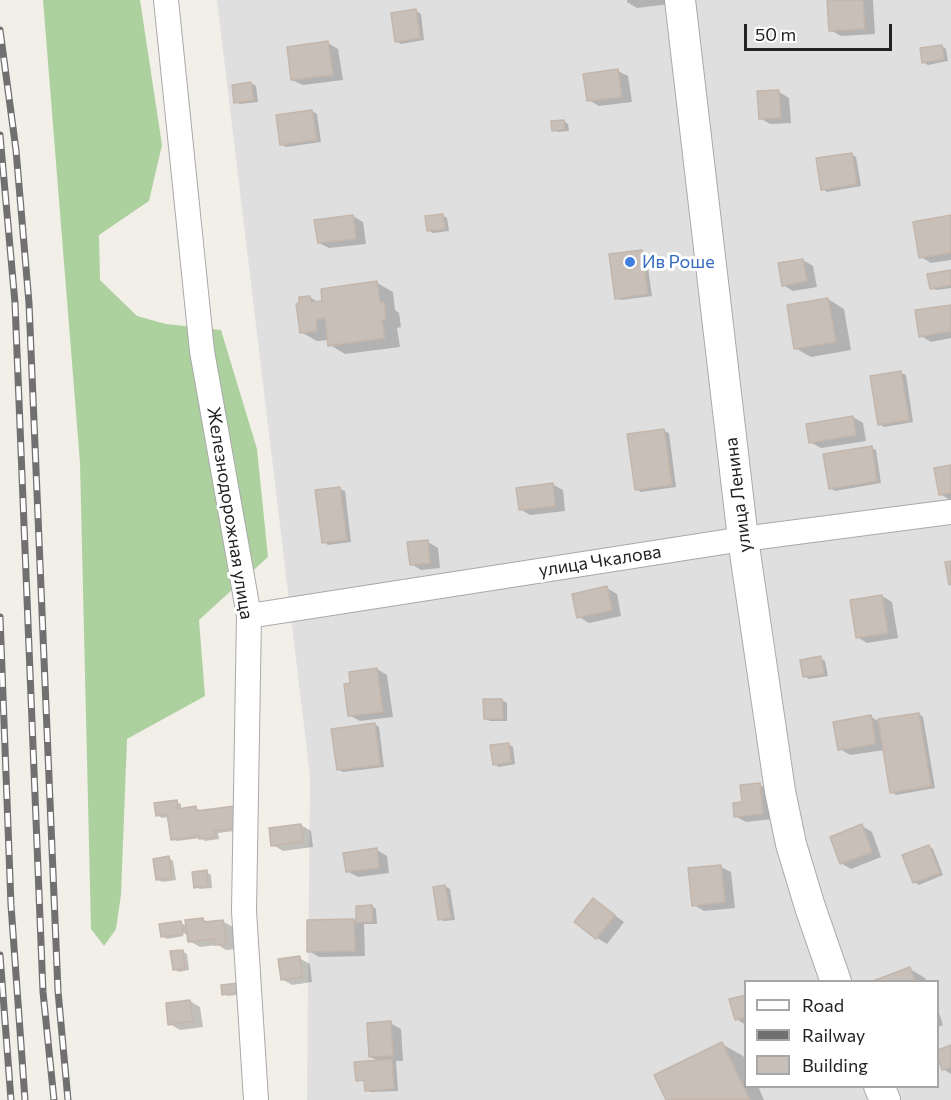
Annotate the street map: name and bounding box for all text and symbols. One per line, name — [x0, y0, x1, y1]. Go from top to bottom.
scale bar — [747, 12, 896, 50]
text: 50 m — [755, 23, 796, 45]
place label: Ив Роше — [642, 251, 715, 273]
marker: Ив Роше — [623, 255, 637, 269]
street label: Железнодорожная улица — [203, 405, 257, 621]
street label: улица Ленина — [720, 436, 756, 554]
street label: улица Чкалова — [537, 541, 663, 581]
legend — [744, 980, 939, 1088]
text: Road — [802, 994, 844, 1016]
text: Railway — [802, 1024, 865, 1046]
text: Building — [802, 1054, 868, 1076]

